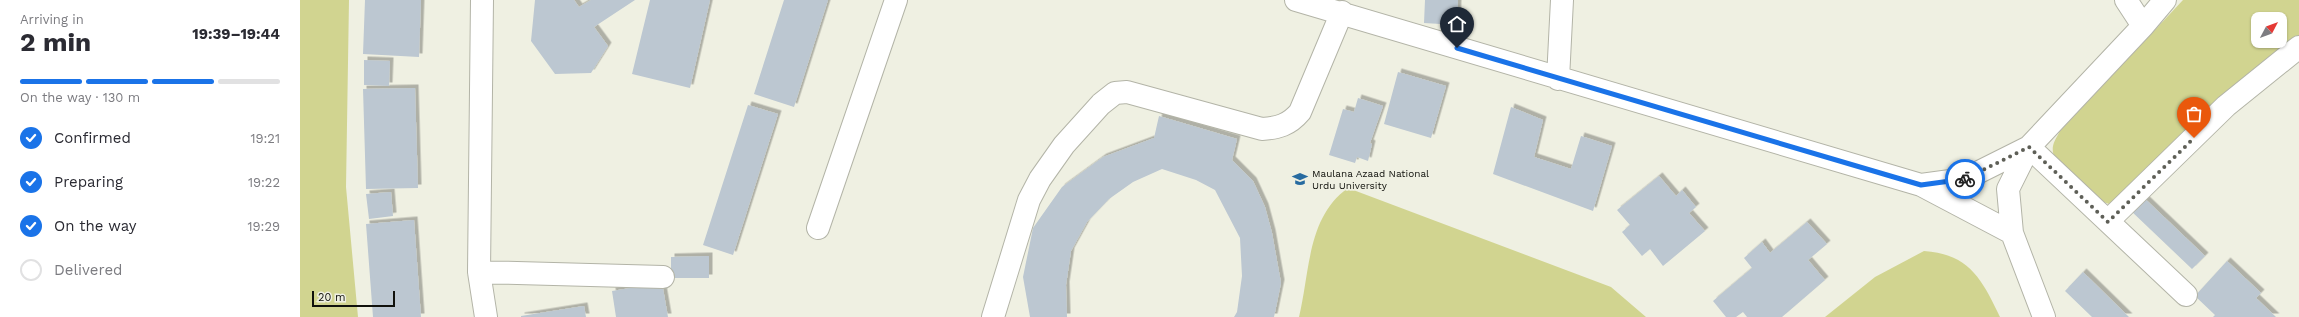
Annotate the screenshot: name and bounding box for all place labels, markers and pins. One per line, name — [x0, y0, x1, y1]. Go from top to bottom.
pin — [1440, 7.0, 1474, 48]
pin — [2177, 97, 2211, 138]
place label: Maulana Azaad National Urdu University — [1312, 168, 1429, 191]
school or university icon: Maulana Azaad National Urdu University — [1291, 170, 1309, 188]

